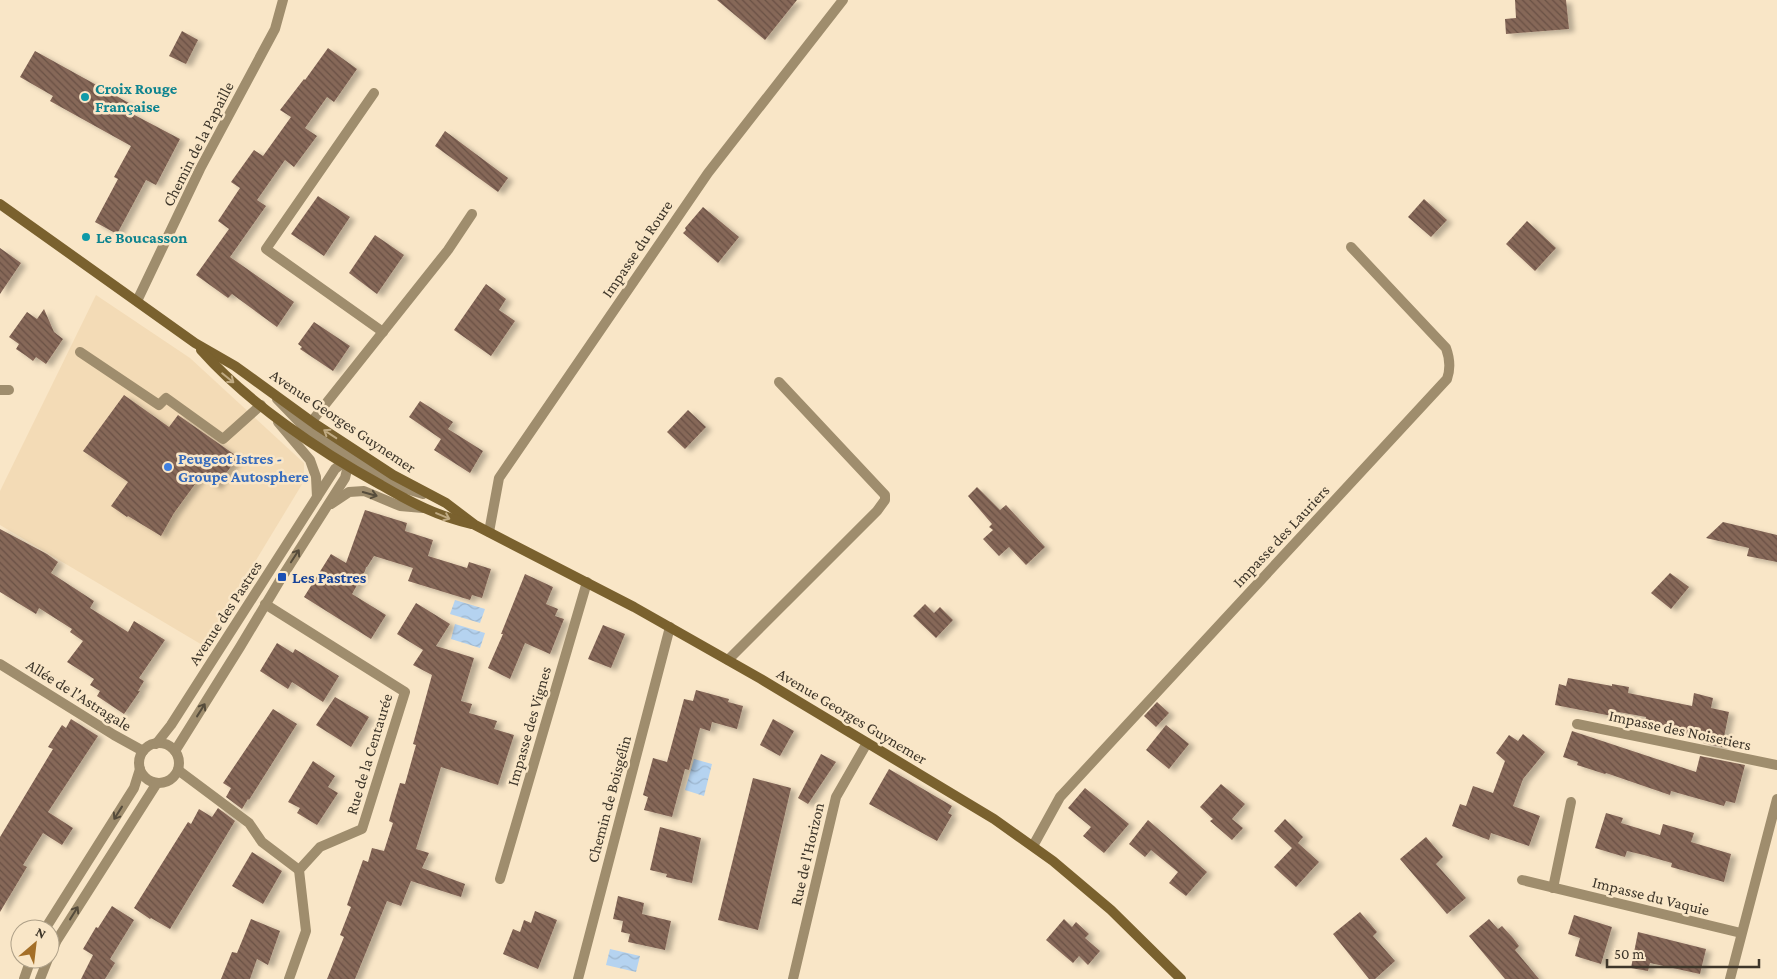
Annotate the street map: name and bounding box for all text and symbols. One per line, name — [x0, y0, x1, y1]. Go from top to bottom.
street label: Chemin de la Papaille — [159, 79, 238, 210]
place label: Croix Rouge Française — [95, 80, 178, 115]
marker: Croix Rouge Française — [79, 91, 91, 103]
street label: Impasse du Roure — [598, 197, 677, 301]
place label: Le Boucasson — [96, 229, 187, 246]
marker: Le Boucasson — [80, 231, 92, 243]
street label: Avenue Georges Guynemer — [266, 366, 419, 477]
one-way arrow — [221, 373, 234, 384]
one-way arrow — [324, 428, 338, 438]
place label: Peugeot Istres - Groupe Autosphere — [178, 450, 309, 485]
marker: Peugeot Istres - Groupe Autosphere — [162, 461, 174, 473]
street label: Impasse des Lauriers — [1229, 481, 1333, 591]
one-way arrow — [362, 489, 378, 499]
one-way arrow — [435, 511, 450, 521]
one-way arrow — [290, 550, 300, 564]
street label: Avenue des Pastres — [185, 558, 265, 668]
place label: Les Pastres — [292, 569, 367, 586]
marker: Les Pastres — [276, 571, 288, 583]
street label: Allée de l'Astragale — [23, 656, 135, 735]
street label: Impasse des Vignes — [504, 664, 555, 788]
street label: Avenue Georges Guynemer — [773, 664, 930, 769]
street label: Rue de la Centaurée — [342, 691, 396, 817]
one-way arrow — [196, 703, 206, 717]
street label: Impasse des Noisetiers — [1607, 707, 1753, 754]
street label: Chemin de Boisgélin — [584, 733, 635, 865]
street label: Rue de l'Horizon — [787, 800, 827, 907]
one-way arrow — [113, 805, 123, 819]
street label: Impasse du Vaquie — [1591, 873, 1711, 920]
one-way arrow — [70, 906, 80, 920]
north arrow — [10, 919, 60, 969]
text: N — [33, 923, 49, 942]
scale bar — [1607, 936, 1760, 968]
text: 50 m — [1614, 946, 1644, 962]

